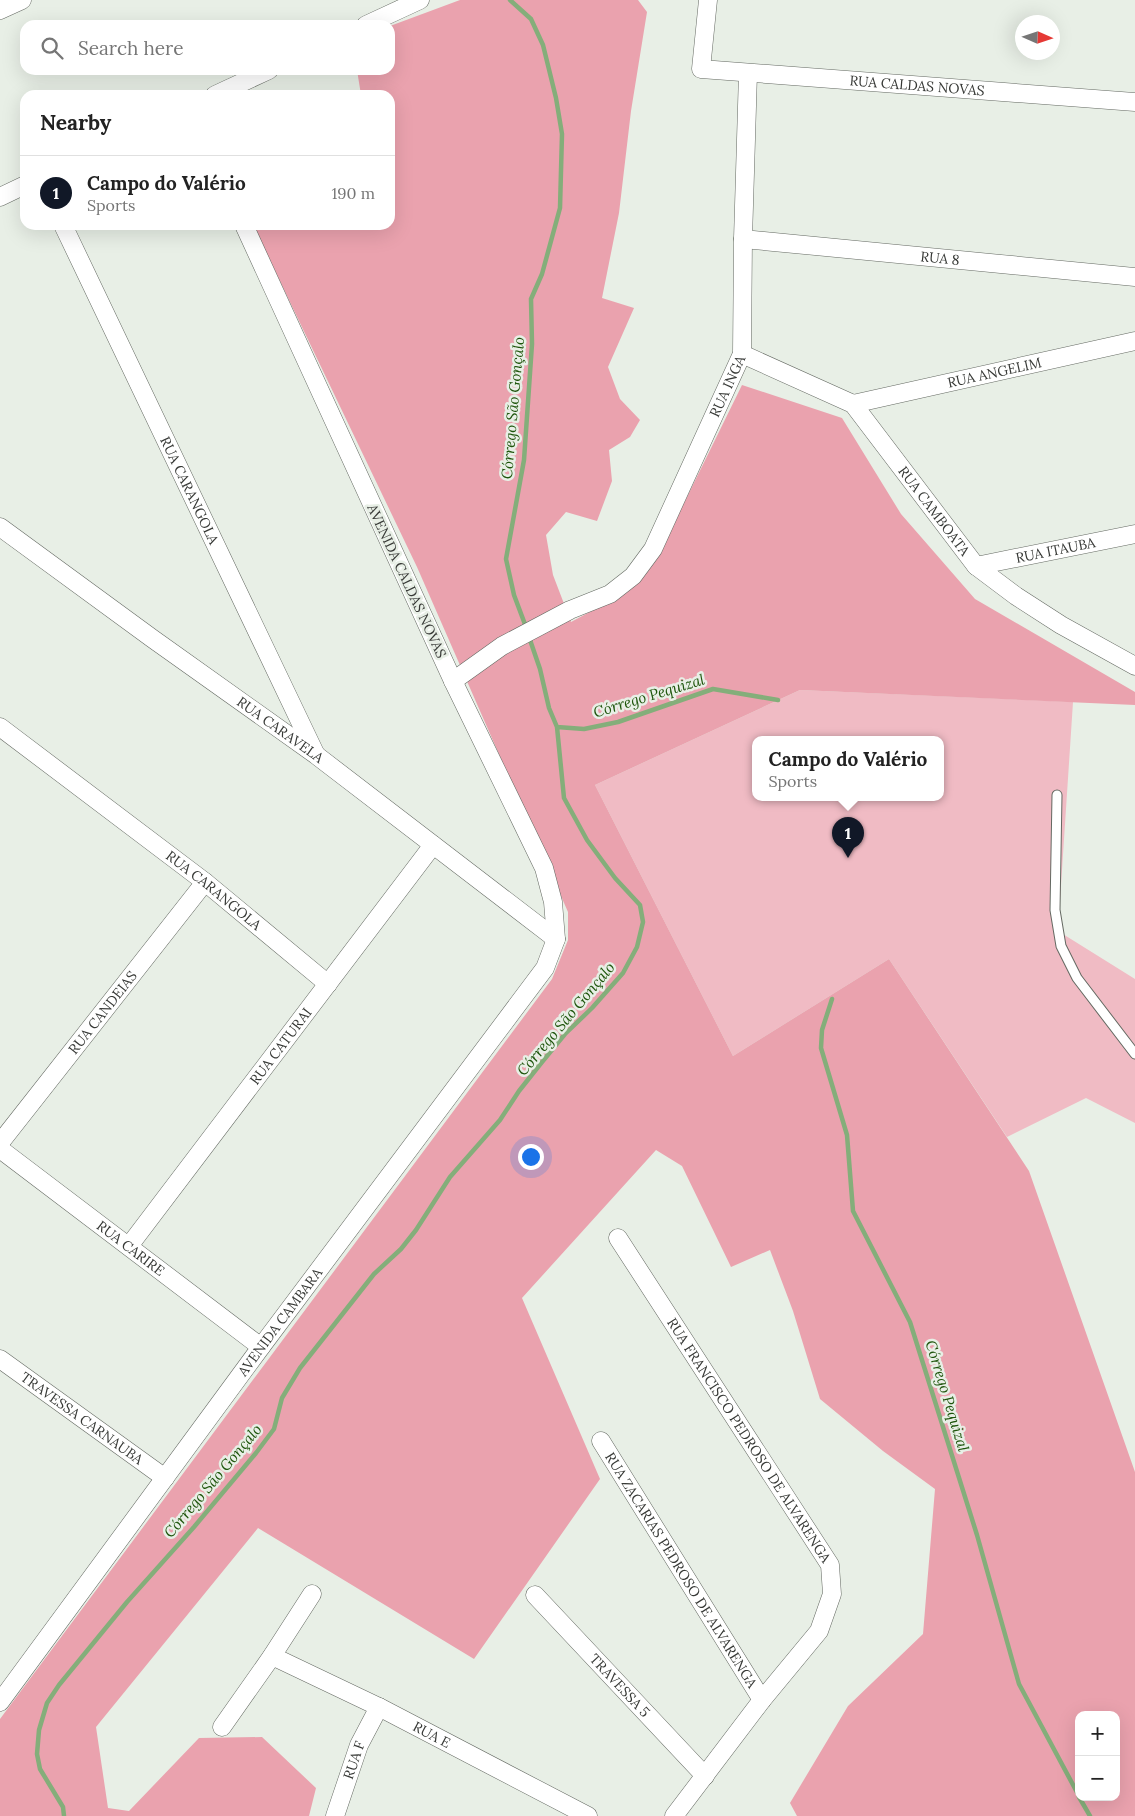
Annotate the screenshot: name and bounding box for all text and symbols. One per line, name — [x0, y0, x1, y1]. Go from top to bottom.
north arrow — [1015, 15, 1060, 60]
search box — [20, 20, 395, 75]
icon: search — [38, 34, 66, 62]
text: Search here — [78, 36, 184, 60]
street label: RUA CALDAS NOVAS — [849, 71, 985, 100]
text: Nearby — [40, 109, 111, 136]
text: Campo do Valério — [87, 171, 246, 195]
text: 1 — [53, 183, 59, 203]
text: 190 m — [331, 183, 375, 203]
text: Sports — [87, 195, 136, 215]
street label: RUA 8 — [920, 247, 961, 269]
water label: Córrego São Gonçalo — [497, 336, 528, 480]
street label: RUA INGA — [705, 352, 749, 420]
street label: RUA ANGELIM — [946, 353, 1043, 392]
street label: RUA CARANGOLA — [156, 434, 223, 547]
street label: RUA CAMBOATA — [894, 462, 974, 560]
street label: AVENIDA CALDAS NOVAS — [363, 500, 451, 661]
street label: RUA ITAUBA — [1014, 533, 1097, 567]
water label: Córrego Pequizal — [591, 669, 707, 721]
street label: RUA CARAVELA — [233, 693, 328, 767]
popup — [752, 736, 944, 801]
text: Campo do Valério — [769, 747, 927, 771]
text: Sports — [769, 771, 817, 791]
pin: 1 — [832, 817, 864, 858]
street label: RUA CARANGOLA — [162, 847, 265, 934]
water label: Córrego São Gonçalo — [513, 958, 619, 1079]
street label: RUA CANDEIAS — [64, 967, 141, 1058]
street label: RUA CATURAI — [246, 1004, 316, 1088]
your location — [518, 1144, 544, 1170]
street label: RUA CARIRE — [93, 1217, 169, 1280]
street label: AVENIDA CAMBARA — [233, 1264, 326, 1381]
street label: RUA FRANCISCO PEDROSO DE ALVARENGA — [663, 1314, 835, 1566]
water label: Córrego Pequizal — [922, 1338, 974, 1454]
street label: TRAVESSA CARNAUBA — [17, 1368, 147, 1468]
water label: Córrego São Gonçalo — [160, 1420, 266, 1541]
street label: RUA ZACARIAS PEDROSO DE ALVARENGA — [601, 1449, 761, 1692]
street label: TRAVESSA 5 — [586, 1650, 654, 1721]
map controls — [1075, 1711, 1120, 1801]
button: + — [1075, 1711, 1120, 1756]
street label: RUA E — [410, 1717, 454, 1752]
street label: RUA F — [339, 1738, 369, 1781]
button: − — [1075, 1756, 1120, 1801]

